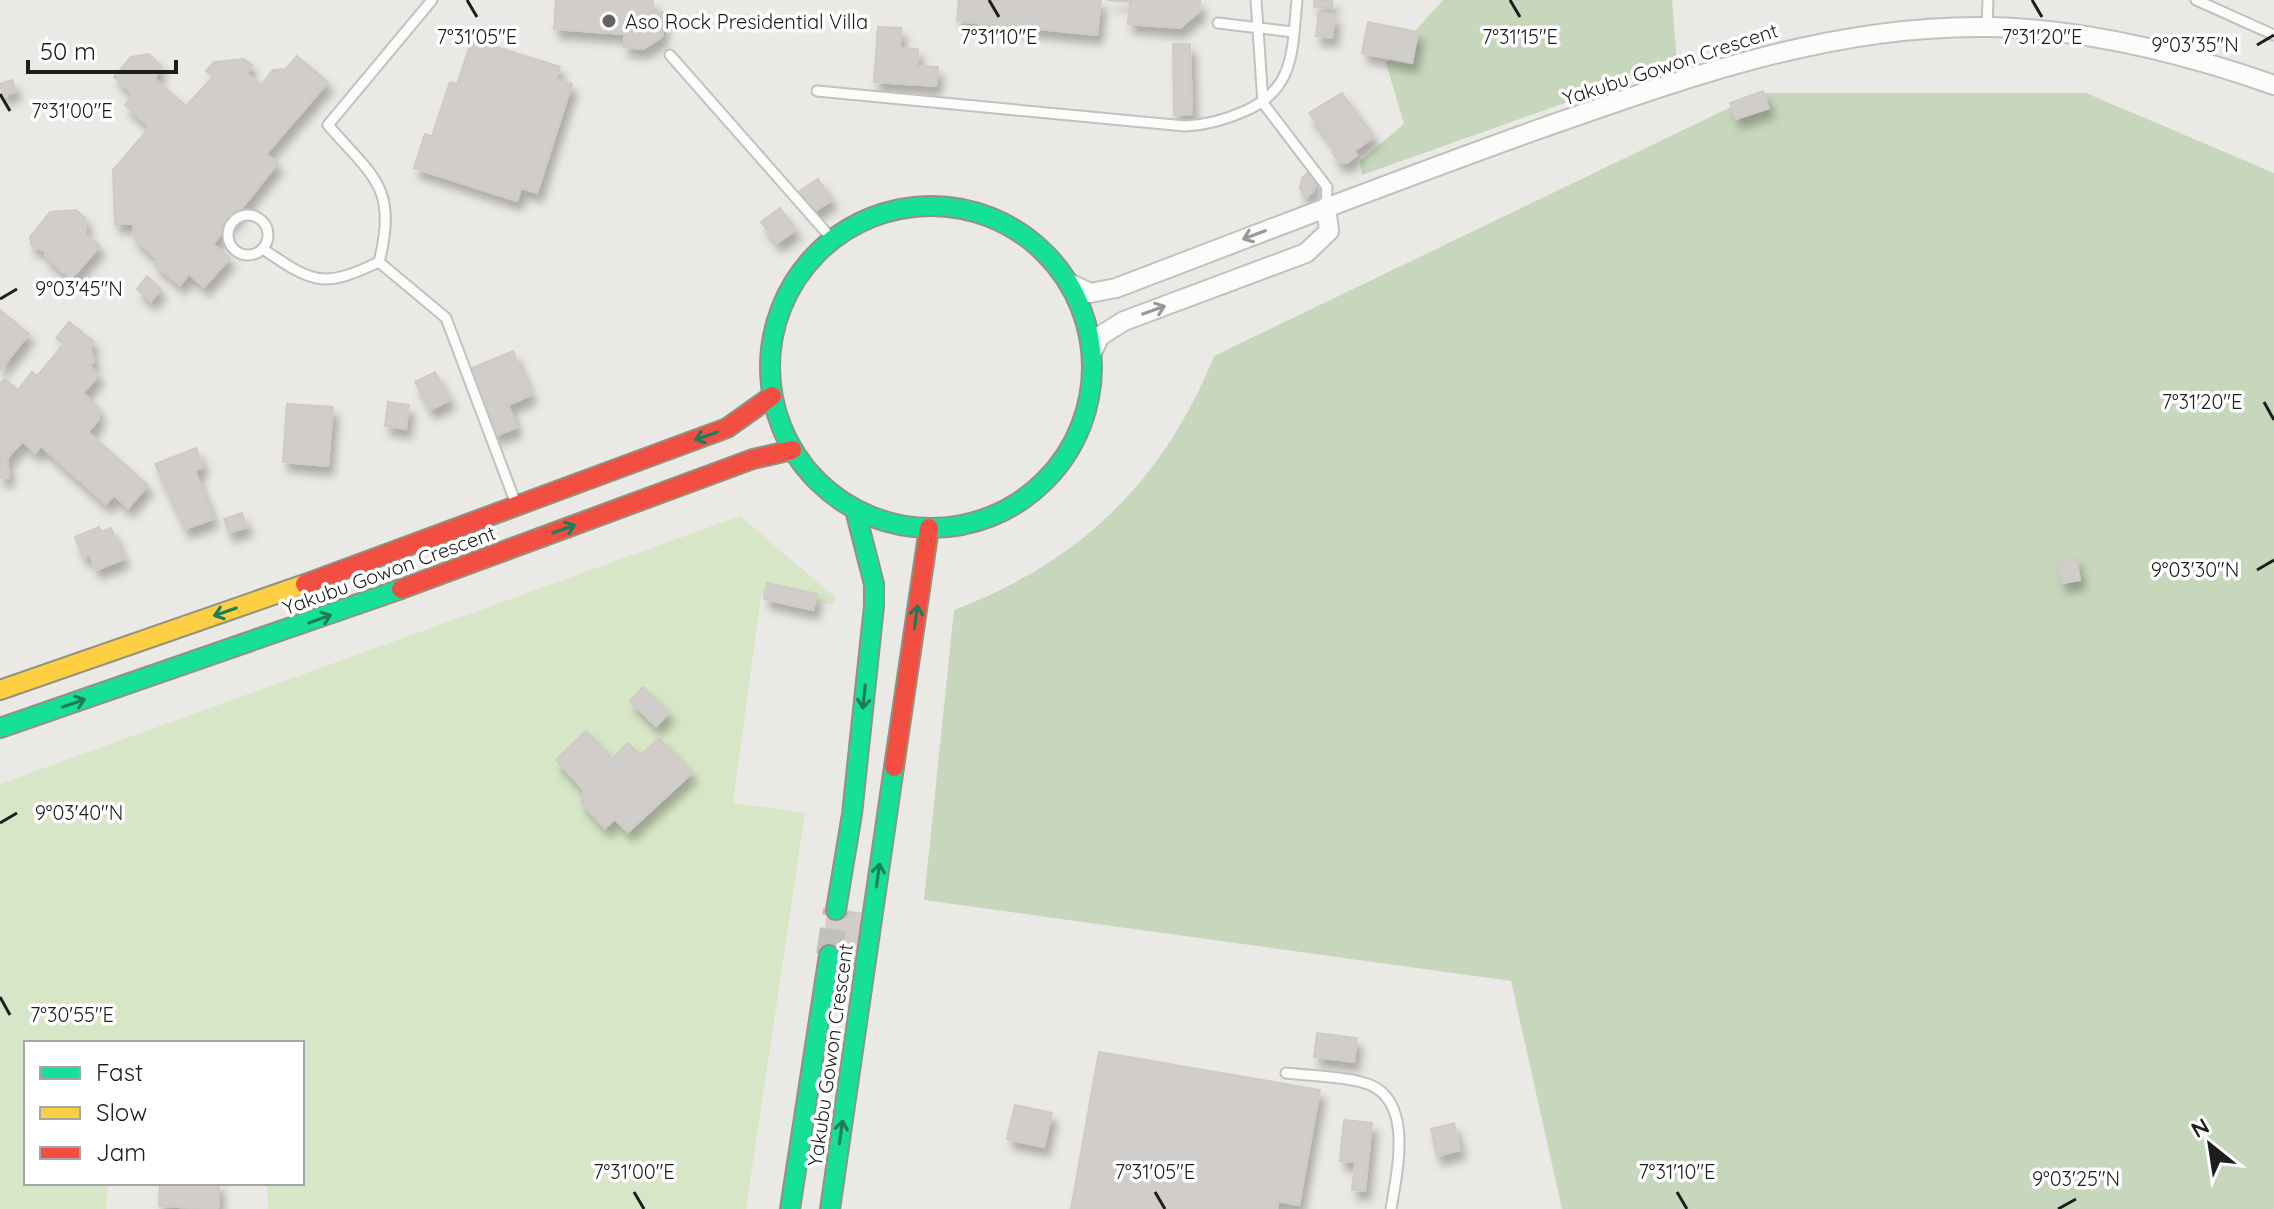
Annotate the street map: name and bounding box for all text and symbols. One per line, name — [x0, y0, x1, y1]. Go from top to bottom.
place label: Aso Rock Presidential Villa — [625, 9, 868, 34]
marker: Aso Rock Presidential Villa — [600, 12, 618, 30]
street label: Yakubu Gowon Crescent — [1559, 17, 1781, 111]
scale bar — [28, 24, 176, 74]
text: 7°31'05"E — [437, 24, 517, 49]
text: 7°31'10"E — [961, 24, 1037, 49]
text: 7°31'15"E — [1482, 24, 1558, 49]
text: 7°31'20"E — [2002, 24, 2082, 49]
text: 9°03'35"N — [2151, 32, 2239, 57]
text: 50 m — [40, 36, 96, 66]
text: 7°31'00"E — [31, 98, 113, 123]
one-way arrow — [1242, 229, 1267, 243]
text: 9°03'45"N — [35, 276, 123, 301]
one-way arrow — [1141, 302, 1165, 316]
text: 7°31'20"E — [2162, 389, 2242, 414]
one-way arrow — [693, 429, 718, 444]
street label: Yakubu Gowon Crescent — [279, 520, 499, 620]
one-way arrow — [551, 521, 576, 535]
text: 9°03'30"N — [2151, 557, 2239, 582]
one-way arrow — [909, 605, 924, 630]
one-way arrow — [213, 606, 238, 621]
one-way arrow — [307, 611, 332, 625]
one-way arrow — [857, 683, 872, 709]
one-way arrow — [61, 695, 86, 710]
text: 9°03'40"N — [35, 800, 123, 825]
one-way arrow — [872, 862, 887, 888]
street label: Yakubu Gowon Crescent — [802, 942, 858, 1168]
text: 7°30'55"E — [30, 1002, 114, 1027]
legend — [24, 1041, 304, 1185]
text: Fast — [96, 1057, 143, 1087]
text: Slow — [96, 1097, 147, 1127]
north arrow — [2170, 1105, 2250, 1185]
text: N — [2186, 1112, 2214, 1144]
one-way arrow — [834, 1120, 849, 1145]
text: Jam — [96, 1137, 146, 1167]
text: 7°31'00"E — [593, 1159, 675, 1184]
text: 7°31'05"E — [1115, 1159, 1195, 1184]
text: 7°31'10"E — [1639, 1159, 1715, 1184]
text: 9°03'25"N — [2032, 1166, 2120, 1191]

